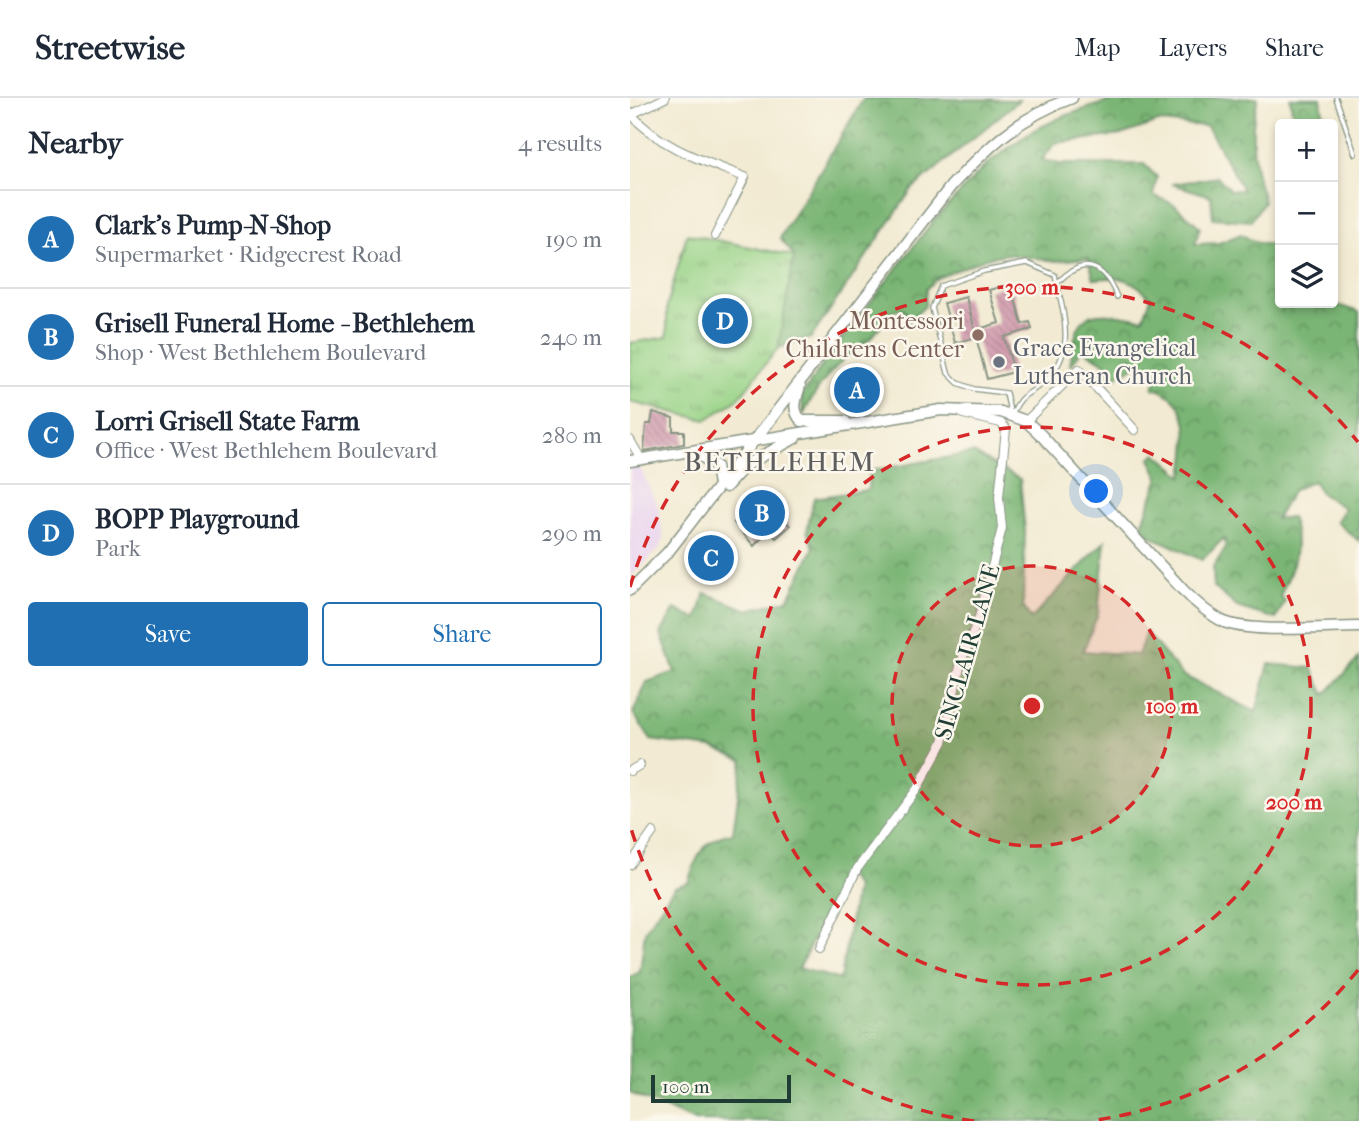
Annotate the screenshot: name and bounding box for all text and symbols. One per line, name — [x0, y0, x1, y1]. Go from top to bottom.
text: Streetwise — [35, 29, 185, 68]
text: Map — [1075, 34, 1121, 62]
text: Layers — [1159, 34, 1227, 62]
text: Share — [1265, 34, 1324, 62]
map controls — [1275, 119, 1338, 308]
button: + — [1275, 119, 1338, 182]
text: Nearby — [28, 126, 123, 161]
text: 4 results — [518, 130, 602, 157]
button: − — [1275, 182, 1338, 245]
text: Clark's Pump-N-Shop — [95, 210, 331, 241]
text: A — [44, 226, 58, 253]
text: 190 m — [545, 226, 602, 253]
text: Supermarket · Ridgecrest Road — [95, 241, 402, 268]
button: layers — [1275, 245, 1338, 308]
text: 300 m — [1005, 275, 1059, 299]
pin: D — [702, 295, 748, 347]
place label: Montessori Childrens Center — [785, 307, 965, 363]
text: Grisell Funeral Home - Bethlehem — [95, 308, 475, 339]
text: B — [44, 324, 58, 351]
text: 240 m — [540, 324, 602, 351]
marker: Montessori Childrens Center — [970, 327, 986, 343]
place label: Grace Evangelical Lutheran Church — [1013, 334, 1197, 390]
text: Shop · West Bethlehem Boulevard — [95, 339, 426, 366]
marker: Grace Evangelical Lutheran Church — [991, 354, 1007, 370]
pin: A — [834, 364, 880, 416]
text: Lorri Grisell State Farm — [95, 406, 360, 437]
text: C — [43, 422, 59, 449]
text: 280 m — [542, 422, 602, 449]
text: Office · West Bethlehem Boulevard — [95, 437, 437, 464]
district label: BETHLEHEM — [684, 445, 876, 478]
your location — [1079, 474, 1113, 508]
pin: B — [739, 487, 785, 539]
text: BOPP Playground — [95, 504, 299, 535]
text: D — [42, 520, 60, 547]
text: 290 m — [541, 520, 602, 547]
pin: C — [688, 532, 734, 584]
text: Park — [95, 535, 141, 562]
street label: SINCLAIR LANE — [929, 561, 1005, 743]
button: Save — [28, 602, 308, 666]
button: Share — [322, 602, 602, 666]
centre of rings — [1020, 694, 1044, 718]
text: 100 m — [1146, 694, 1199, 718]
text: 200 m — [1266, 790, 1323, 814]
scale bar — [651, 1072, 791, 1104]
text: 100 m — [662, 1076, 710, 1098]

